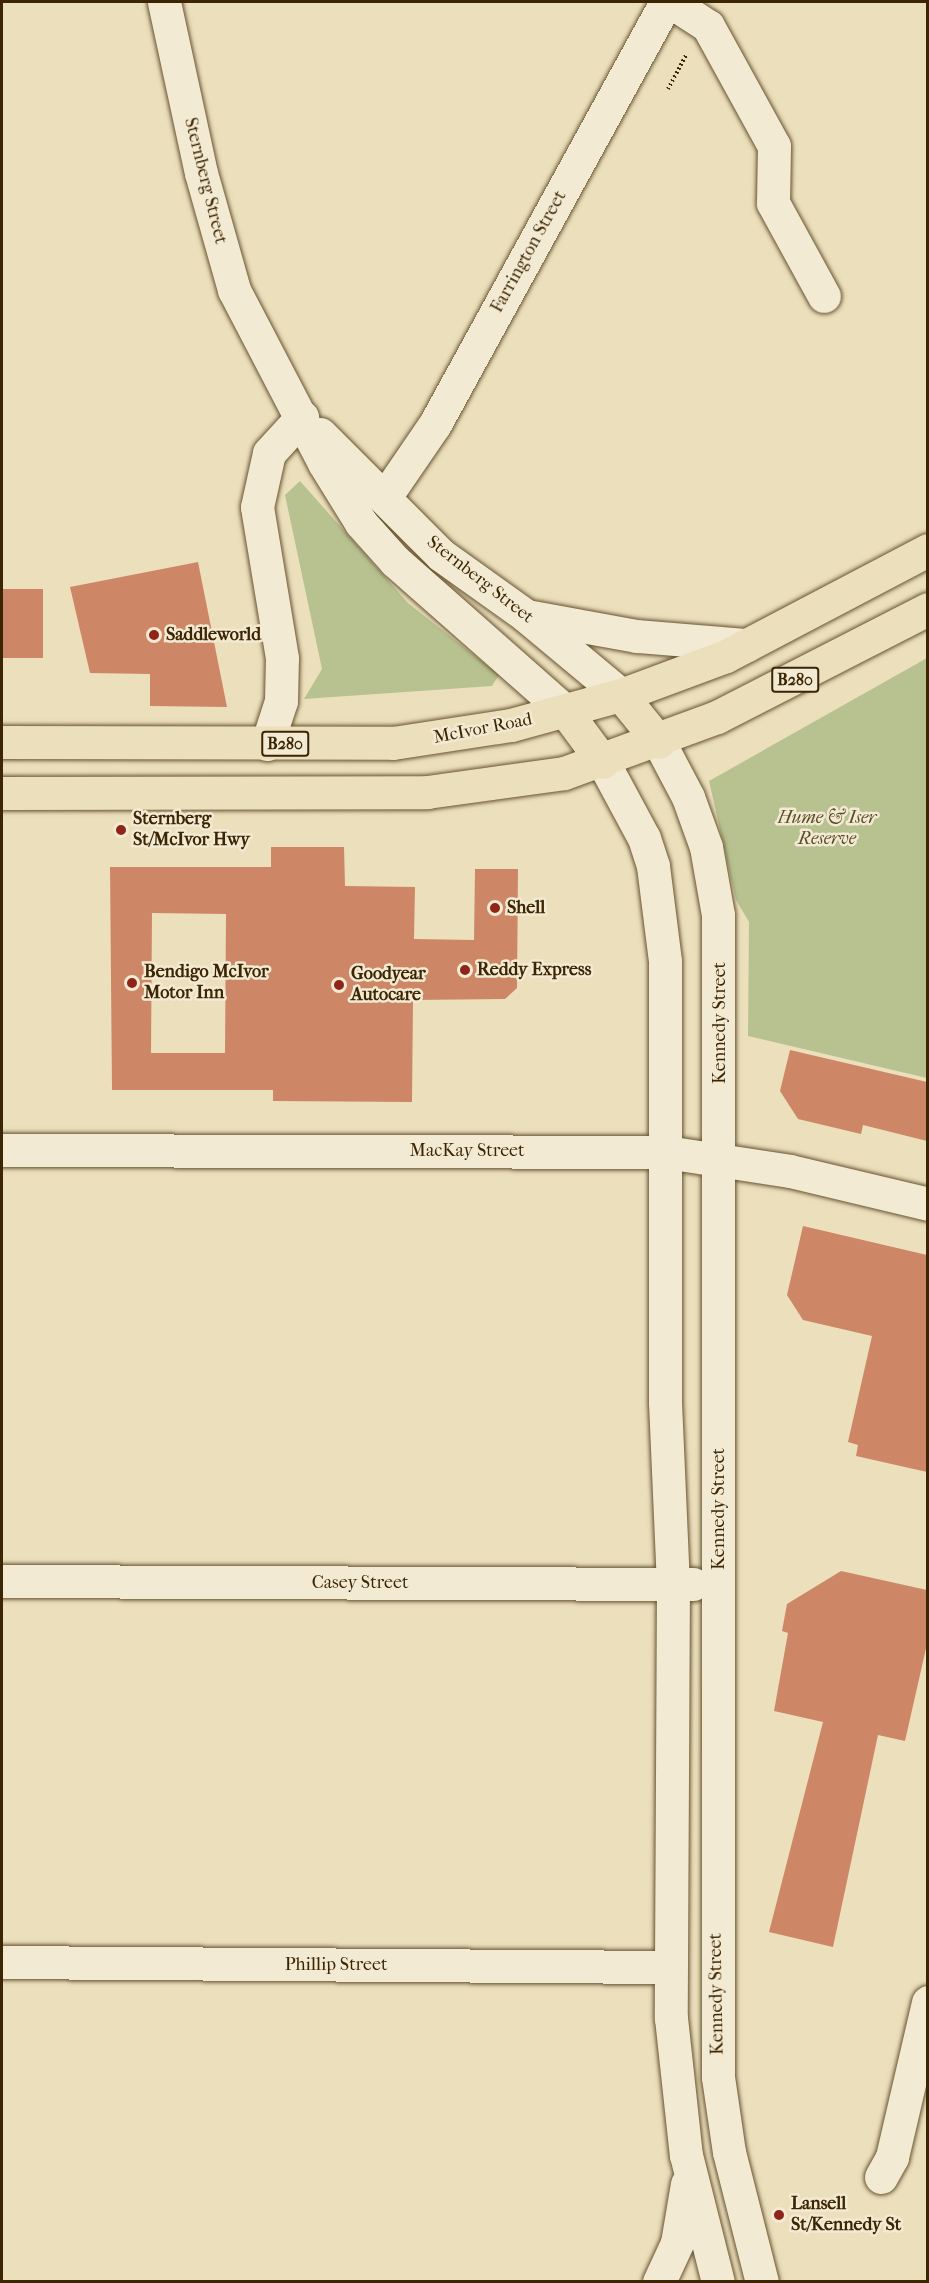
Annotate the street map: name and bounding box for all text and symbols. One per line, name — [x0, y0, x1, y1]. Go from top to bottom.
street label: Sternberg Street — [179, 116, 231, 246]
street label: Farrington Street — [487, 187, 571, 317]
street label: Sternberg Street — [422, 532, 538, 628]
place label: Saddleworld — [166, 624, 261, 646]
marker: Saddleworld — [147, 628, 161, 642]
road number: B280 — [771, 667, 819, 693]
street label: McIvor Road — [432, 709, 534, 749]
road number: B280 — [261, 731, 309, 757]
park label: Hume & Iser Reserve — [778, 808, 876, 850]
place label: Sternberg St/McIvor Hwy — [133, 809, 250, 852]
marker: Sternberg St/McIvor Hwy — [114, 823, 128, 837]
place label: Shell — [507, 897, 545, 919]
marker: Shell — [488, 901, 502, 915]
place label: Reddy Express — [477, 959, 591, 981]
place label: Bendigo McIvor Motor Inn — [144, 962, 269, 1004]
street label: Kennedy Street — [709, 962, 731, 1084]
marker: Reddy Express — [458, 963, 472, 977]
place label: Goodyear Autocare — [351, 964, 426, 1006]
marker: Bendigo McIvor Motor Inn — [125, 976, 139, 990]
marker: Goodyear Autocare — [332, 978, 346, 992]
street label: MacKay Street — [410, 1140, 524, 1162]
street label: Kennedy Street — [708, 1448, 730, 1570]
street label: Casey Street — [312, 1572, 408, 1594]
street label: Kennedy Street — [705, 1933, 729, 2055]
street label: Phillip Street — [285, 1954, 387, 1976]
place label: Lansell St/Kennedy St — [791, 2194, 901, 2236]
marker: Lansell St/Kennedy St — [772, 2208, 786, 2222]

